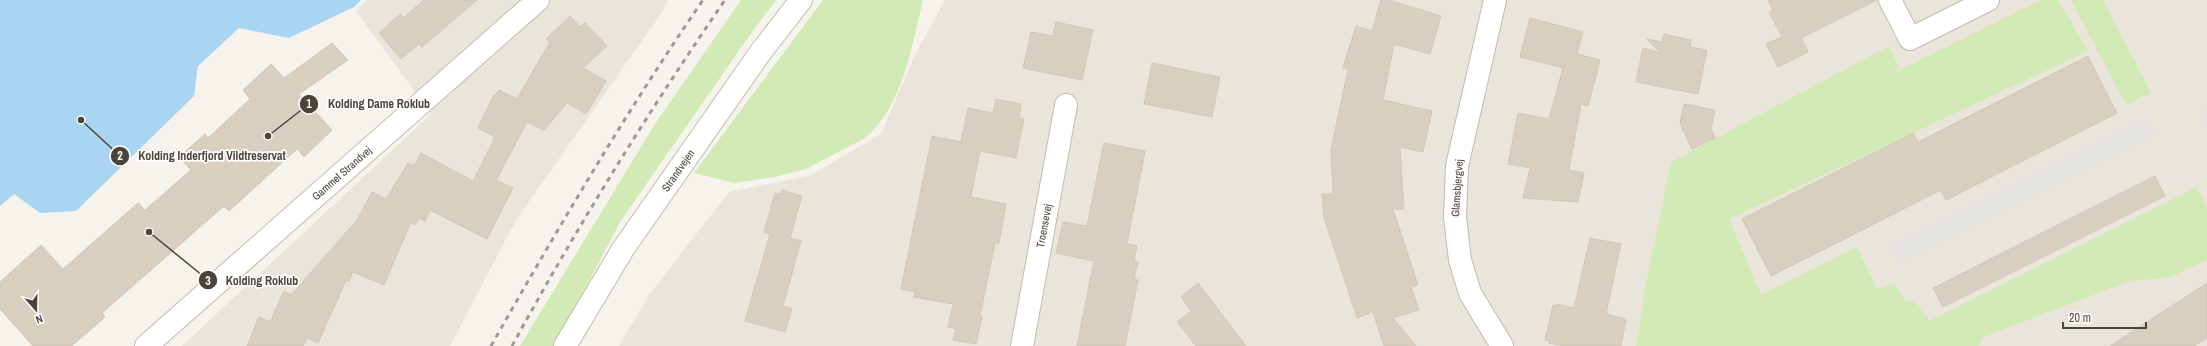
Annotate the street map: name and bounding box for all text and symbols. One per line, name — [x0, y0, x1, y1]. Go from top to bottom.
callout: Kolding Dame Roklub — [299, 92, 438, 116]
text: 1 — [306, 96, 312, 112]
text: Kolding Dame Roklub — [328, 96, 430, 112]
street label: Gammel Strandvej — [309, 143, 374, 203]
callout: Kolding Inderfjord Vildtreservat — [110, 144, 293, 168]
street label: Strandvejen — [658, 147, 698, 194]
text: 2 — [117, 148, 123, 164]
text: Kolding Inderfjord Vildtreservat — [138, 148, 286, 164]
street label: Glamsbjergvej — [1448, 159, 1466, 217]
street label: Troensevej — [1033, 203, 1055, 249]
callout: Kolding Roklub — [198, 268, 307, 292]
text: 3 — [205, 273, 211, 289]
text: Kolding Roklub — [226, 273, 298, 289]
north arrow — [16, 290, 56, 330]
scale bar — [2063, 304, 2146, 330]
text: 20 m — [2069, 310, 2091, 326]
text: N — [34, 312, 45, 327]

